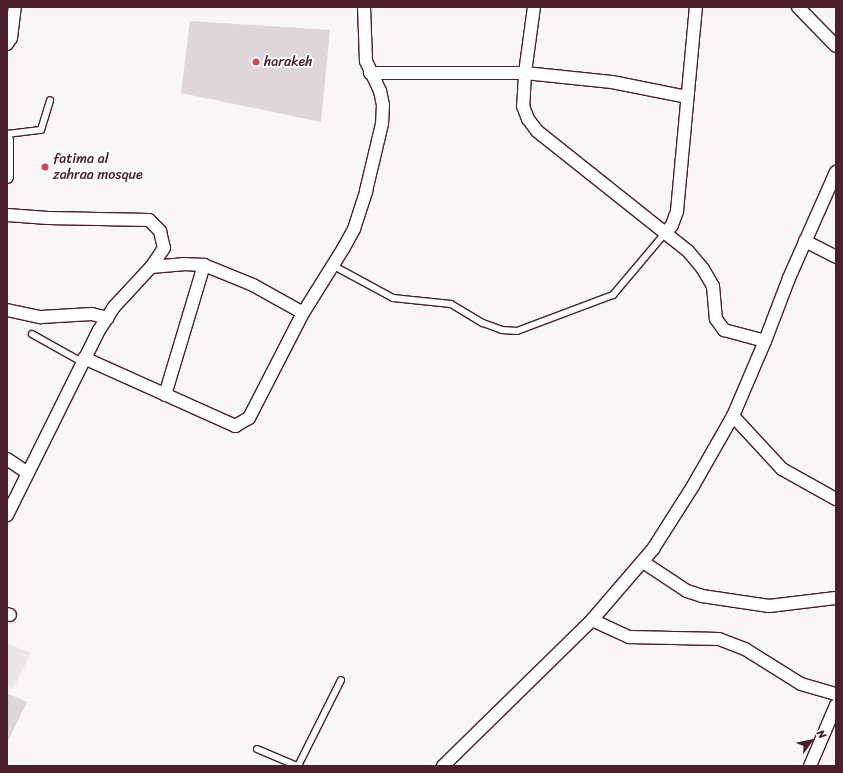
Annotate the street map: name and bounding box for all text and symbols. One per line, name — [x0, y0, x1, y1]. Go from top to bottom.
place label: harakeh — [264, 54, 313, 70]
marker: harakeh — [251, 57, 261, 67]
place label: fatima al zahraa mosque — [53, 151, 143, 184]
marker: fatima al zahraa mosque — [40, 162, 50, 172]
north arrow — [791, 721, 831, 761]
text: N — [811, 726, 832, 743]

